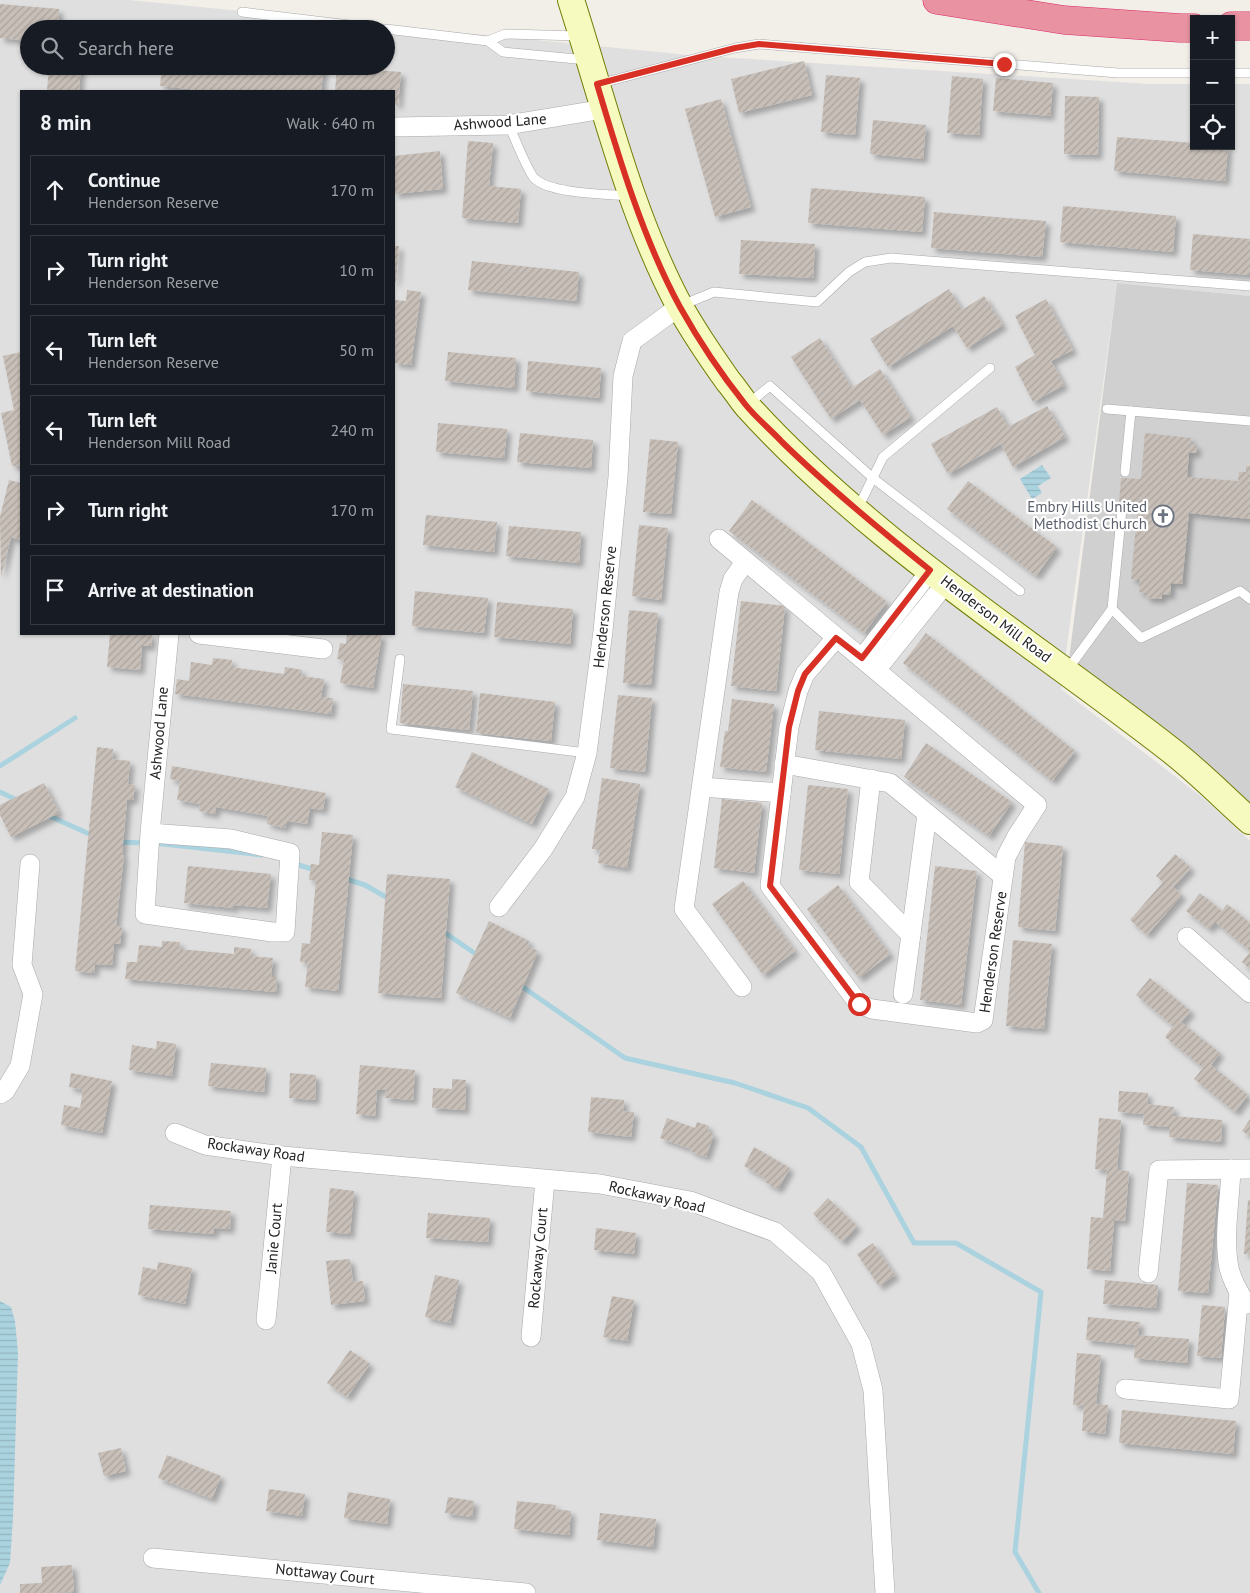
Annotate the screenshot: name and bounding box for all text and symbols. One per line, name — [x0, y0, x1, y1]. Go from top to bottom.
map controls — [1190, 15, 1235, 150]
button: + — [1190, 15, 1235, 60]
search box — [20, 20, 395, 75]
icon: search — [38, 34, 66, 62]
text: Search here — [78, 36, 174, 60]
route end — [993, 53, 1016, 76]
button: − — [1190, 60, 1235, 105]
button: locate — [1190, 105, 1235, 150]
text: 8 min — [40, 109, 91, 136]
street label: Ashwood Lane — [453, 109, 547, 134]
text: Walk · 640 m — [286, 113, 375, 133]
text: Continue — [88, 168, 160, 192]
icon: ahead — [41, 176, 69, 204]
text: 170 m — [331, 180, 374, 200]
text: Henderson Reserve — [88, 192, 219, 212]
text: Turn right — [88, 248, 168, 272]
icon: right — [41, 256, 69, 284]
text: 10 m — [339, 260, 374, 280]
text: Henderson Reserve — [88, 272, 219, 292]
text: Turn left — [88, 328, 157, 352]
icon: left — [41, 336, 69, 364]
text: 50 m — [339, 340, 374, 360]
text: Henderson Reserve — [88, 352, 219, 372]
text: Turn left — [88, 408, 157, 432]
icon: left — [41, 416, 69, 444]
text: 240 m — [331, 420, 374, 440]
text: Henderson Mill Road — [88, 432, 231, 452]
icon: right — [41, 496, 69, 524]
place label: Embry Hills United Methodist Church — [1027, 497, 1147, 533]
text: Turn right — [88, 498, 168, 522]
text: 170 m — [331, 500, 374, 520]
church icon: Embry Hills United Methodist Church — [1151, 504, 1175, 528]
street label: Henderson Reserve — [589, 545, 620, 669]
street label: Henderson Mill Road — [937, 571, 1055, 666]
icon: arrive — [41, 576, 69, 604]
text: Arrive at destination — [88, 578, 254, 602]
street label: Ashwood Lane — [145, 686, 172, 780]
street label: Henderson Reserve — [975, 890, 1010, 1014]
route start — [848, 993, 871, 1016]
street label: Rockaway Road — [206, 1133, 306, 1166]
street label: Rockaway Road — [607, 1176, 707, 1217]
street label: Janie Court — [261, 1202, 286, 1275]
street label: Rockaway Court — [524, 1207, 551, 1309]
street label: Nottaway Court — [275, 1559, 376, 1588]

